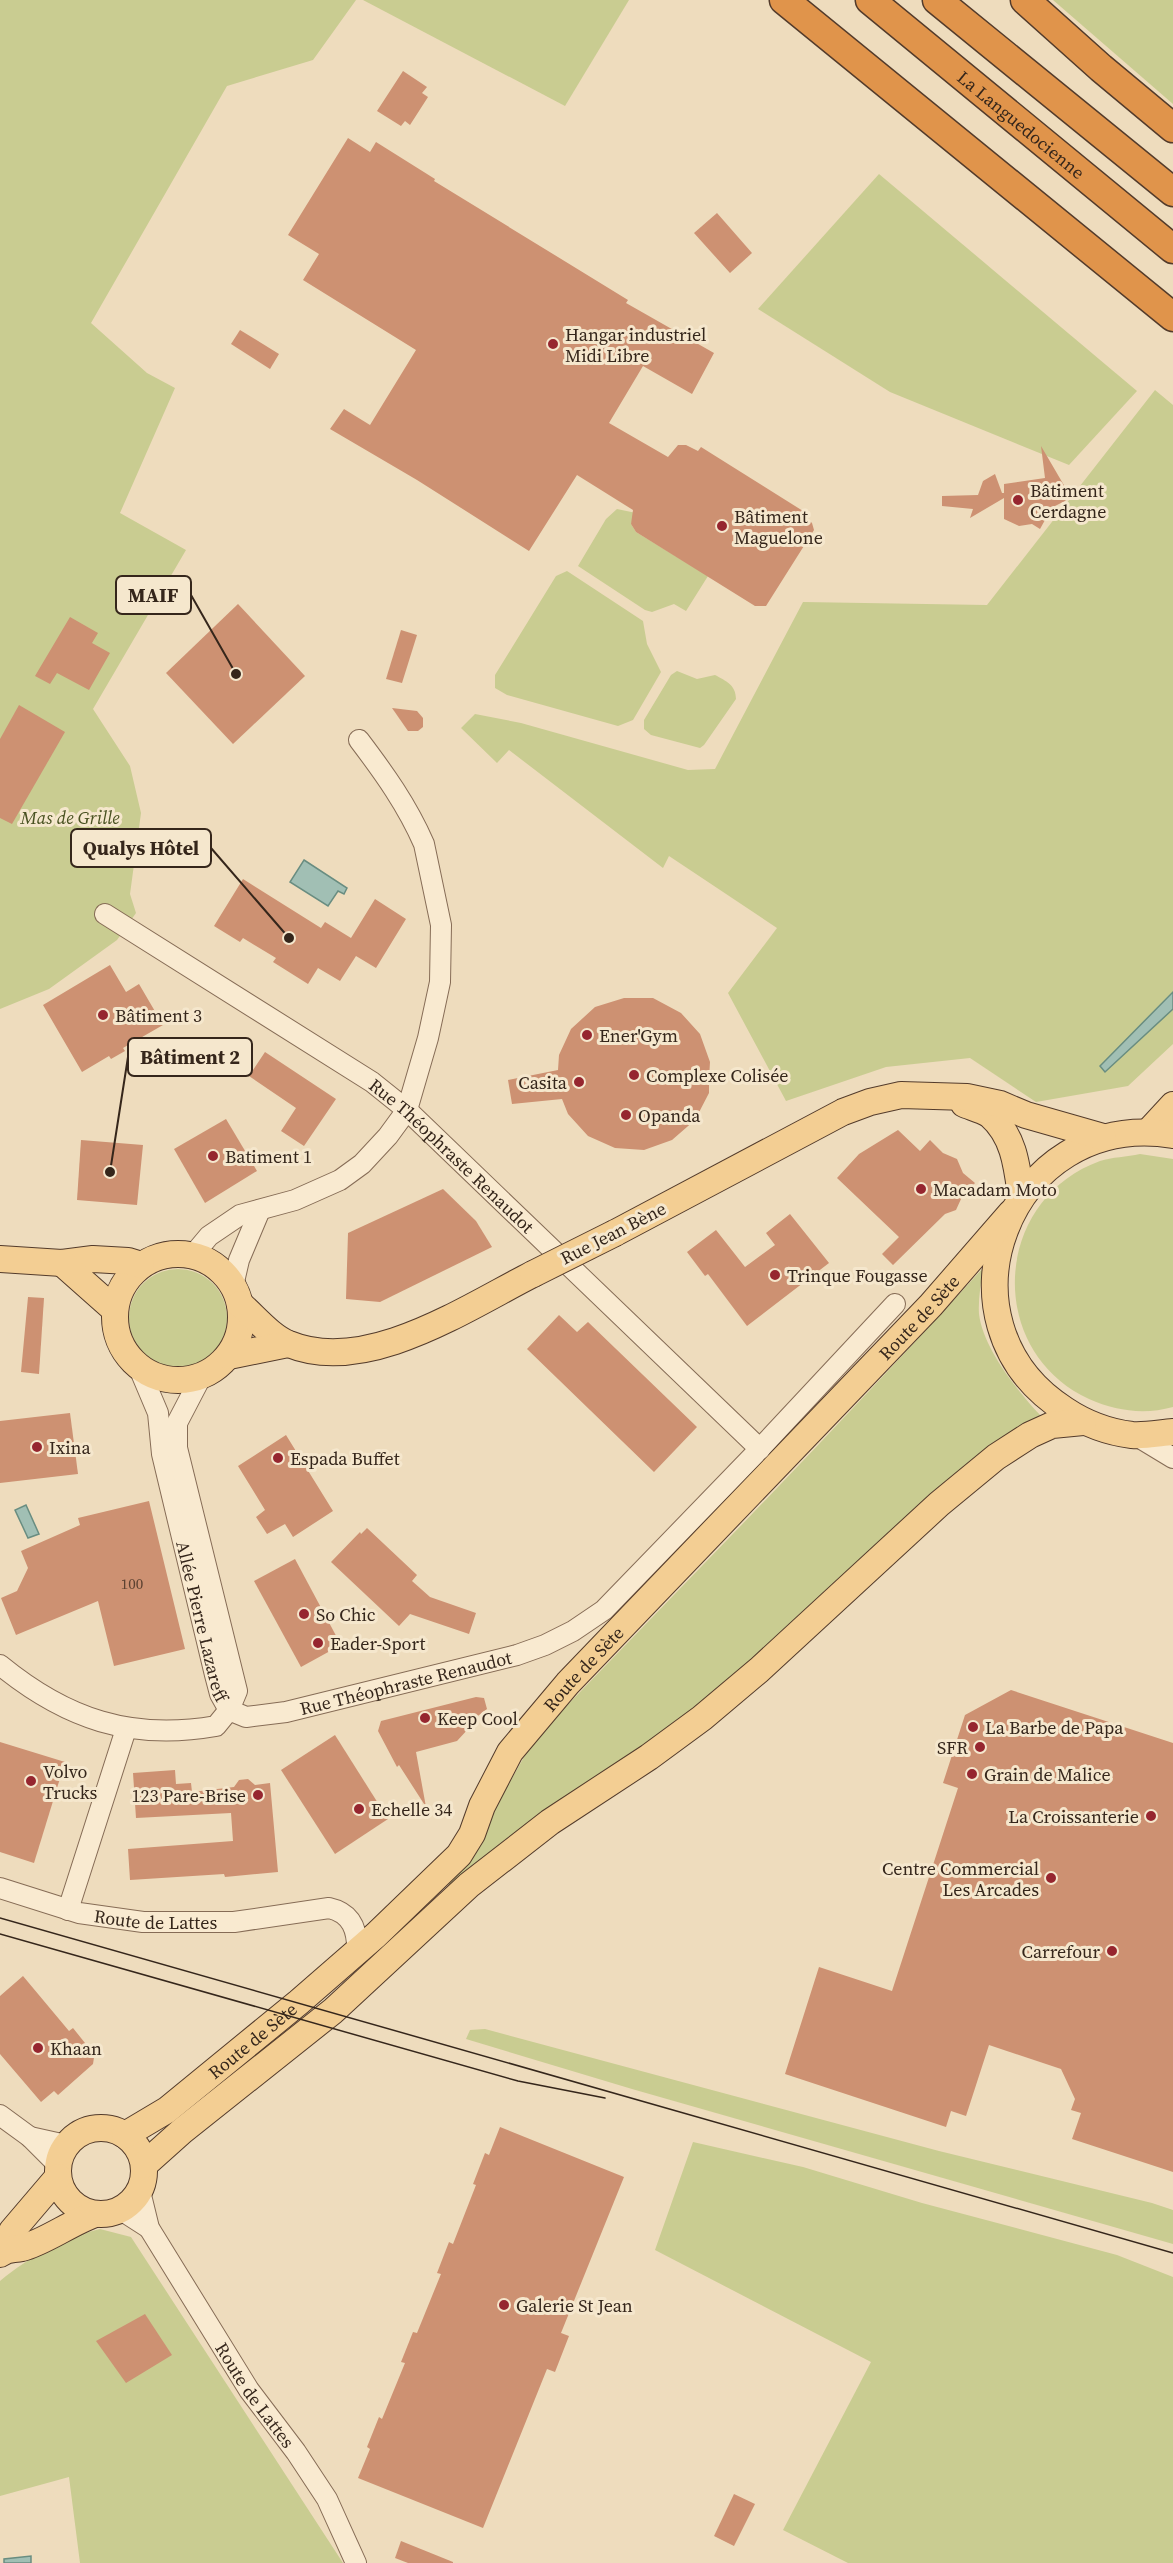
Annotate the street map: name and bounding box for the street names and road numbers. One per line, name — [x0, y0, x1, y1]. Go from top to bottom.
street label: La Languedocienne — [952, 65, 1090, 184]
street label: Rue Théophraste Renaudot — [364, 1072, 540, 1238]
street label: Rue Jean Bène — [556, 1196, 670, 1270]
street label: Route de Sète — [873, 1269, 965, 1365]
street label: Allée Pierre Lazareff — [171, 1538, 236, 1708]
street label: Route de Sète — [537, 1620, 629, 1716]
street label: Rue Théophraste Renaudot — [297, 1644, 514, 1721]
street label: Route de Lattes — [93, 1903, 217, 1935]
street label: Route de Sète — [202, 1996, 302, 2084]
street label: Route de Lattes — [210, 2337, 301, 2453]

